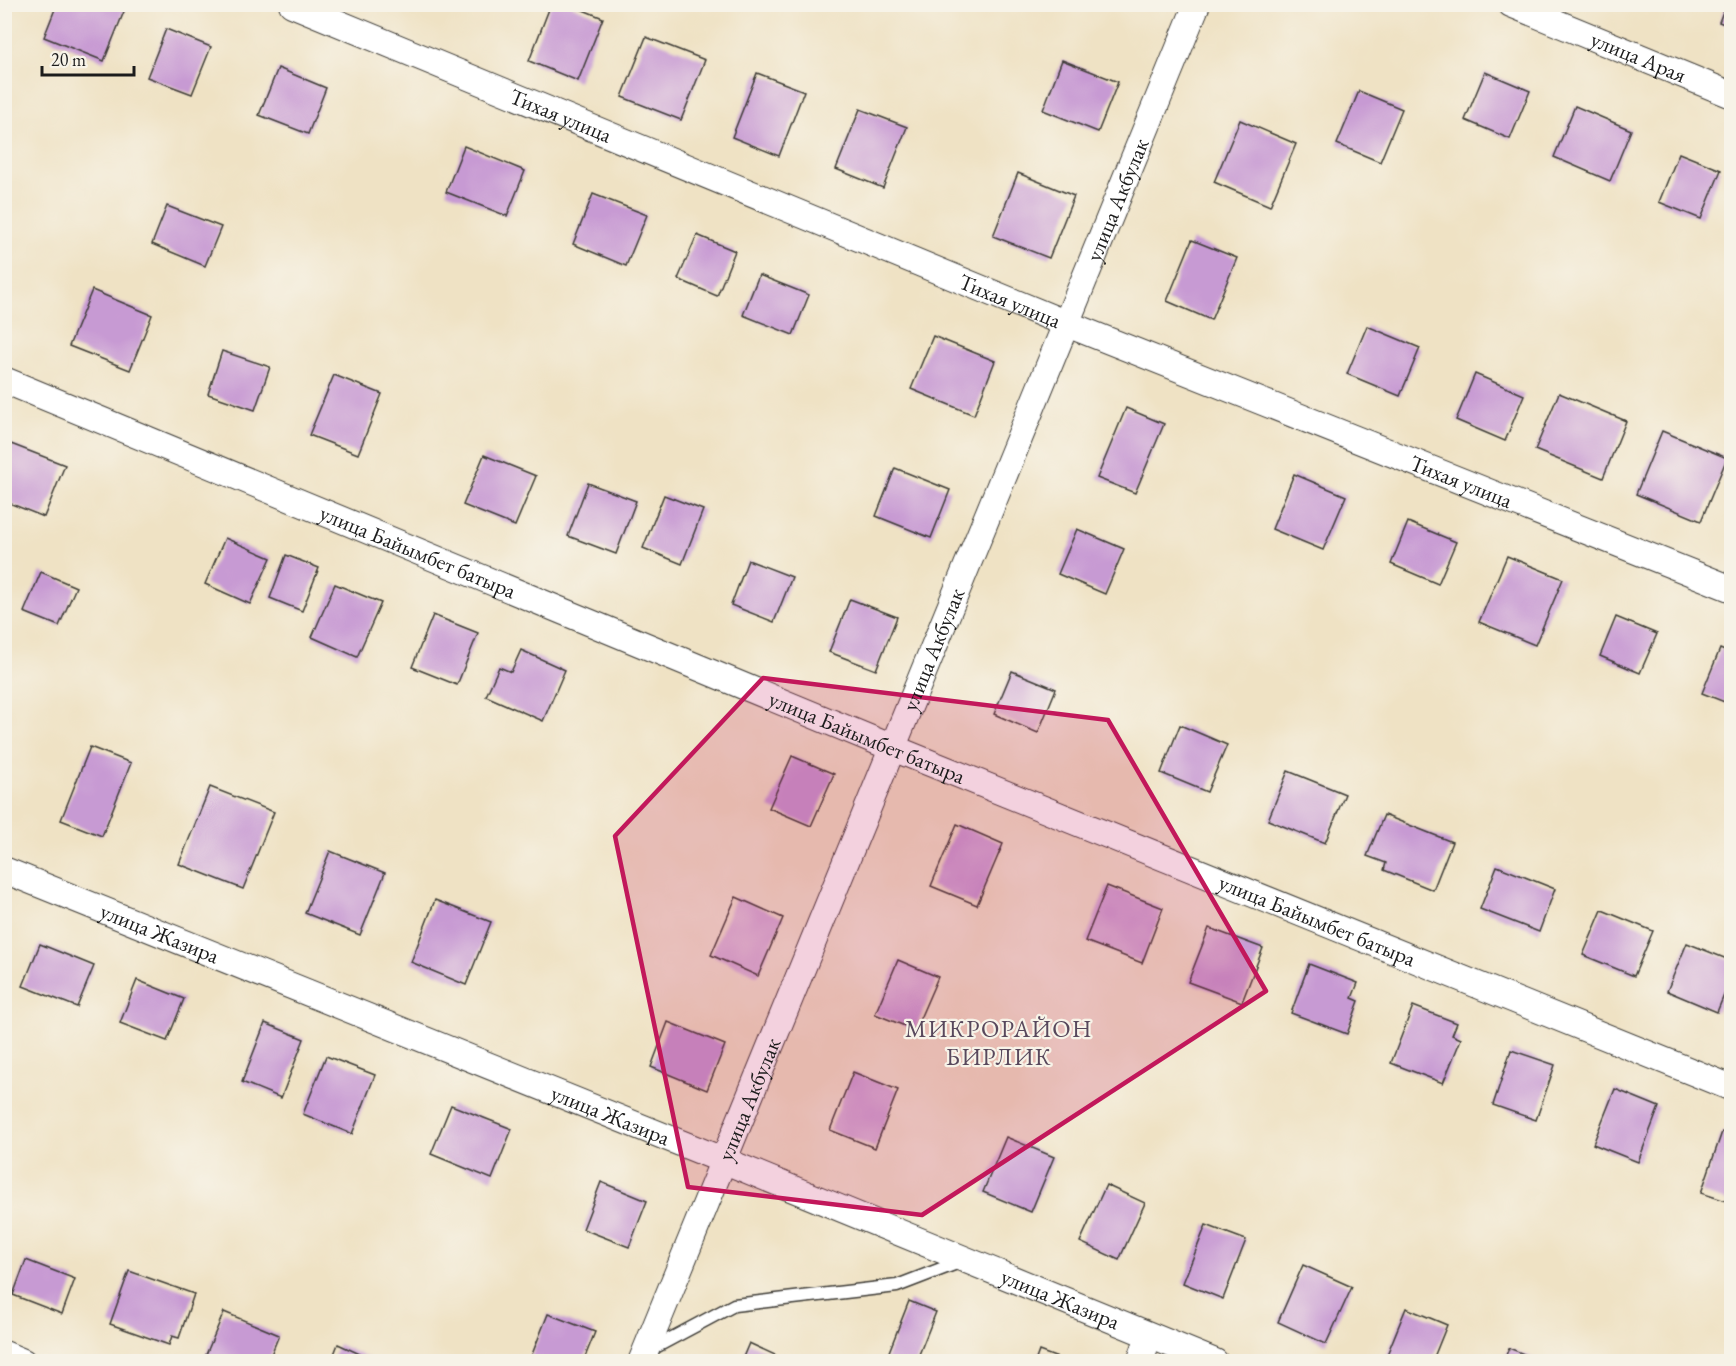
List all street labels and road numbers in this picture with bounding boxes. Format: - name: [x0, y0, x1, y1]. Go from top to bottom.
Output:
- street label: улица Арая: [1586, 24, 1691, 90]
- street label: Тихая улица: [505, 82, 616, 150]
- street label: улица Акбулак: [1079, 134, 1156, 266]
- street label: Тихая улица: [955, 267, 1066, 335]
- street label: Тихая улица: [1406, 448, 1517, 515]
- street label: улица Байымбет батыра: [315, 498, 520, 605]
- street label: улица Акбулак: [895, 583, 972, 715]
- street label: улица Байымбет батыра: [764, 684, 970, 791]
- street label: улица Байымбет батыра: [1214, 868, 1420, 973]
- street label: улица Жазира: [96, 896, 224, 970]
- street label: улица Акбулак: [711, 1033, 787, 1165]
- street label: улица Жазира: [547, 1078, 674, 1152]
- street label: улица Жазира: [996, 1262, 1124, 1336]

